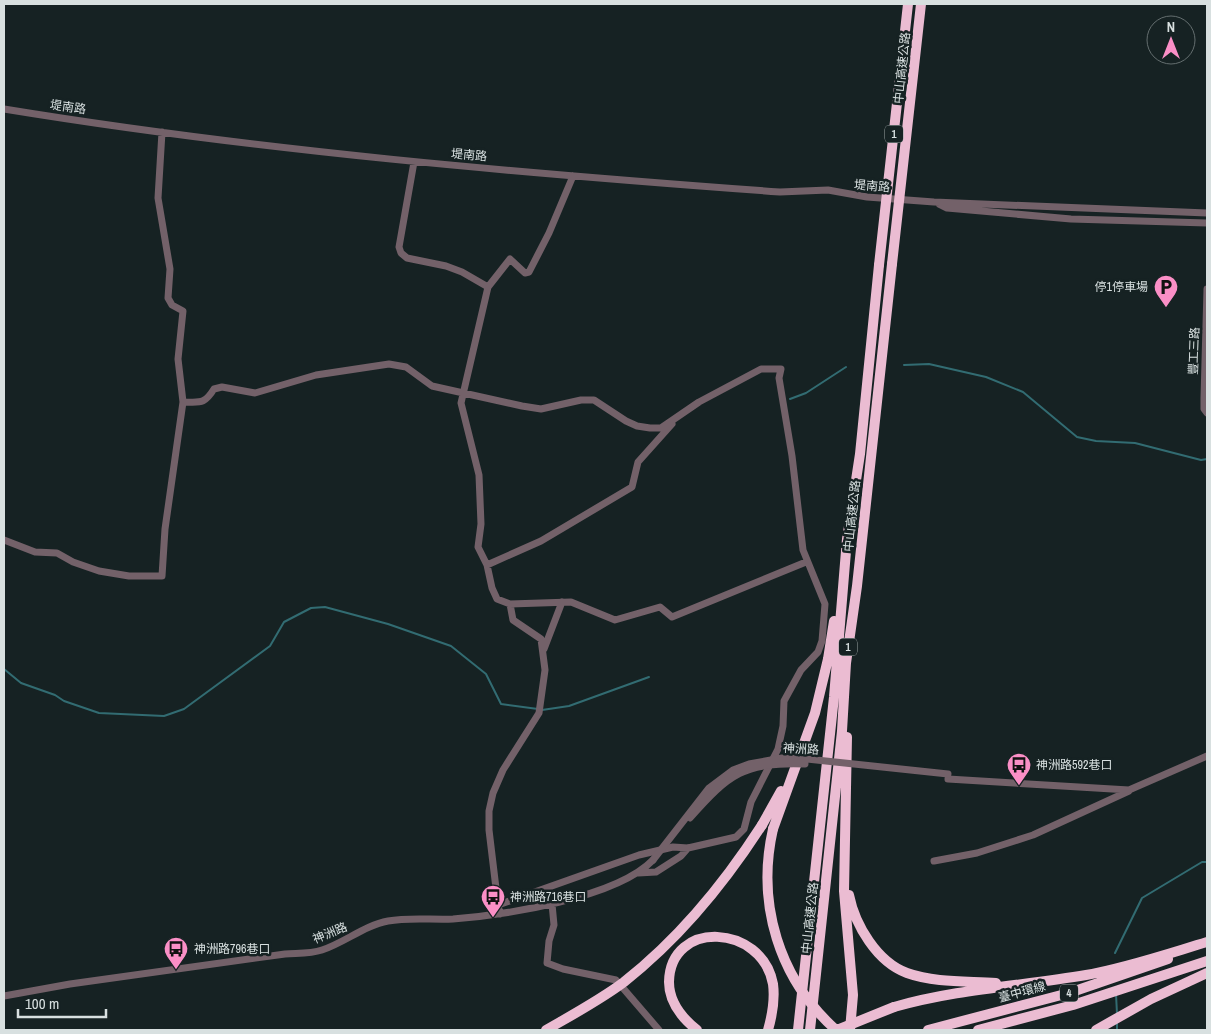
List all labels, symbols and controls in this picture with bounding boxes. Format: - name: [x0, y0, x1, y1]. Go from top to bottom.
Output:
- north arrow: [1146, 15, 1196, 65]
- text: N: [1167, 18, 1175, 36]
- street label: 中山高速公路: [890, 31, 914, 105]
- street label: 堤南路: [49, 97, 87, 117]
- road number: 1: [885, 126, 903, 142]
- street label: 堤南路: [450, 145, 488, 165]
- street label: 堤南路: [853, 176, 891, 196]
- parking icon: 停1停車場: [1153, 274, 1179, 308]
- place label: 停1停車場: [1095, 279, 1148, 295]
- street label: 豐工三路: [1185, 327, 1203, 375]
- street label: 中山高速公路: [840, 479, 864, 553]
- road number: 1: [839, 638, 857, 656]
- street label: 神洲路: [783, 740, 819, 758]
- bus stop icon: 神洲路592巷口: [1006, 752, 1032, 786]
- place label: 神洲路592巷口: [1036, 757, 1112, 773]
- street label: 中山高速公路: [798, 881, 822, 955]
- bus stop icon: 神洲路716巷口: [480, 884, 506, 918]
- place label: 神洲路716巷口: [510, 889, 586, 905]
- street label: 神洲路: [310, 919, 350, 947]
- bus stop icon: 神洲路796巷口: [163, 936, 189, 970]
- place label: 神洲路796巷口: [194, 941, 270, 957]
- street label: 臺中環線: [997, 978, 1047, 1006]
- road number: 4: [1060, 984, 1078, 1001]
- scale bar: [18, 986, 105, 1018]
- text: 100 m: [25, 993, 59, 1014]

